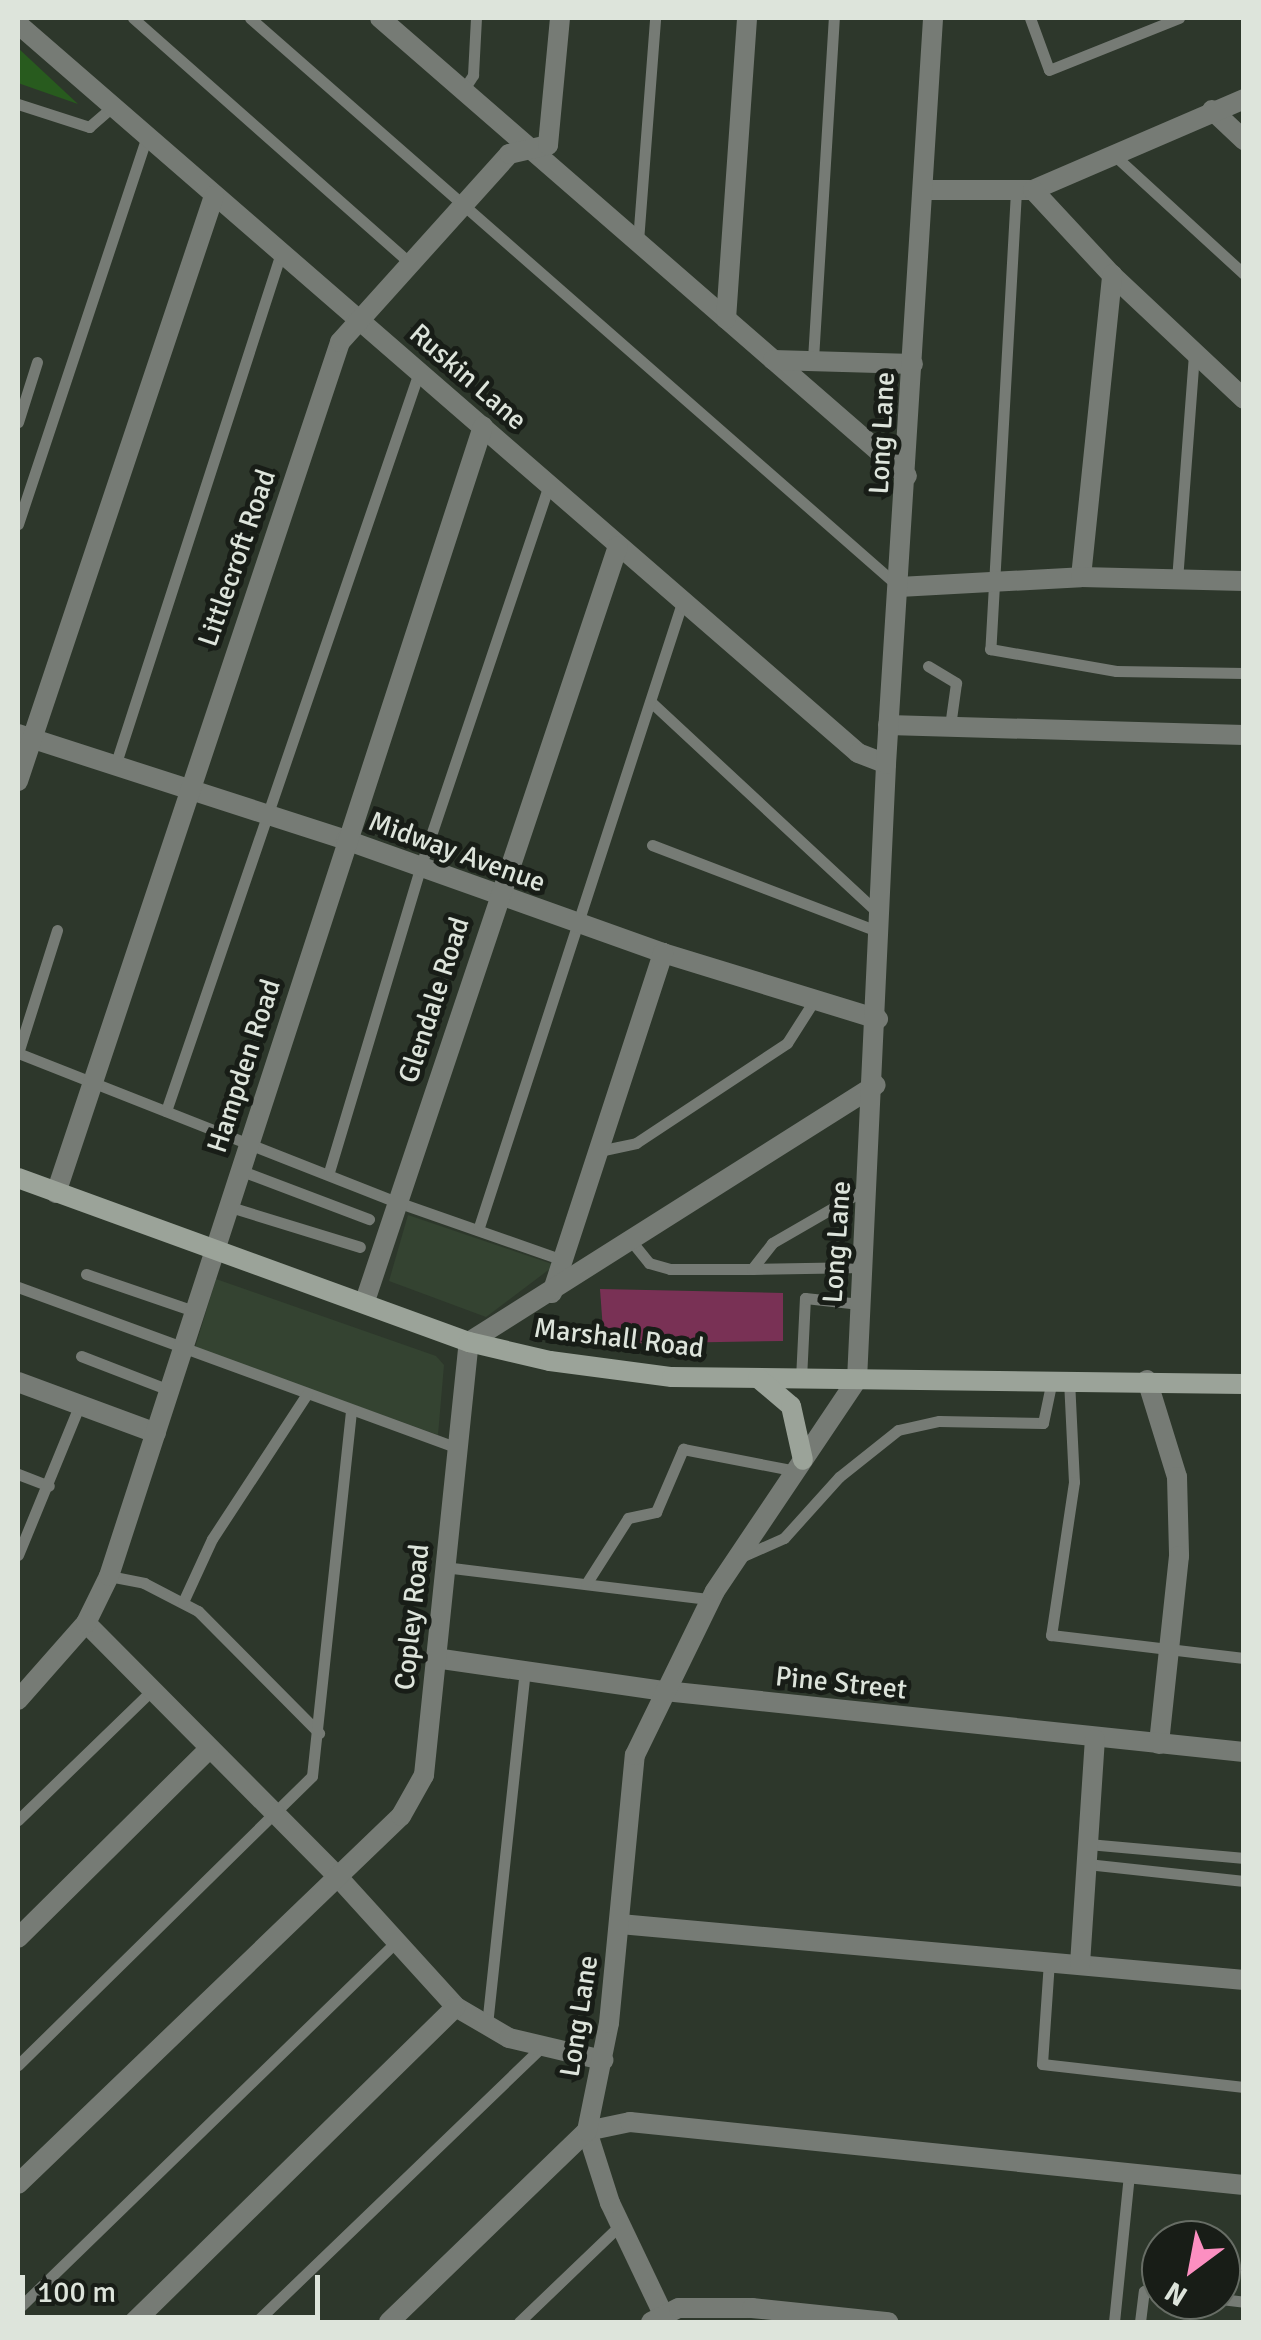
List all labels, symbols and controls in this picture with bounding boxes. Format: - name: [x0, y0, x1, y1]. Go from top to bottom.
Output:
- street label: Ruskin Lane: [402, 317, 534, 437]
- street label: Long Lane: [862, 371, 902, 495]
- street label: Littlecroft Road: [191, 465, 283, 651]
- street label: Midway Avenue: [364, 804, 550, 900]
- street label: Glendale Road: [391, 913, 477, 1087]
- street label: Hampden Road: [200, 975, 288, 1157]
- street label: Long Lane: [816, 1180, 858, 1304]
- street label: Marshall Road: [532, 1311, 706, 1365]
- street label: Copley Road: [388, 1542, 436, 1692]
- street label: Pine Street: [774, 1659, 908, 1707]
- street label: Long Lane: [553, 1953, 605, 2079]
- north arrow: [1141, 2220, 1241, 2320]
- scale bar: [25, 2255, 325, 2317]
- text: 100 m: [37, 2274, 116, 2311]
- text: N: [1159, 2274, 1193, 2313]

